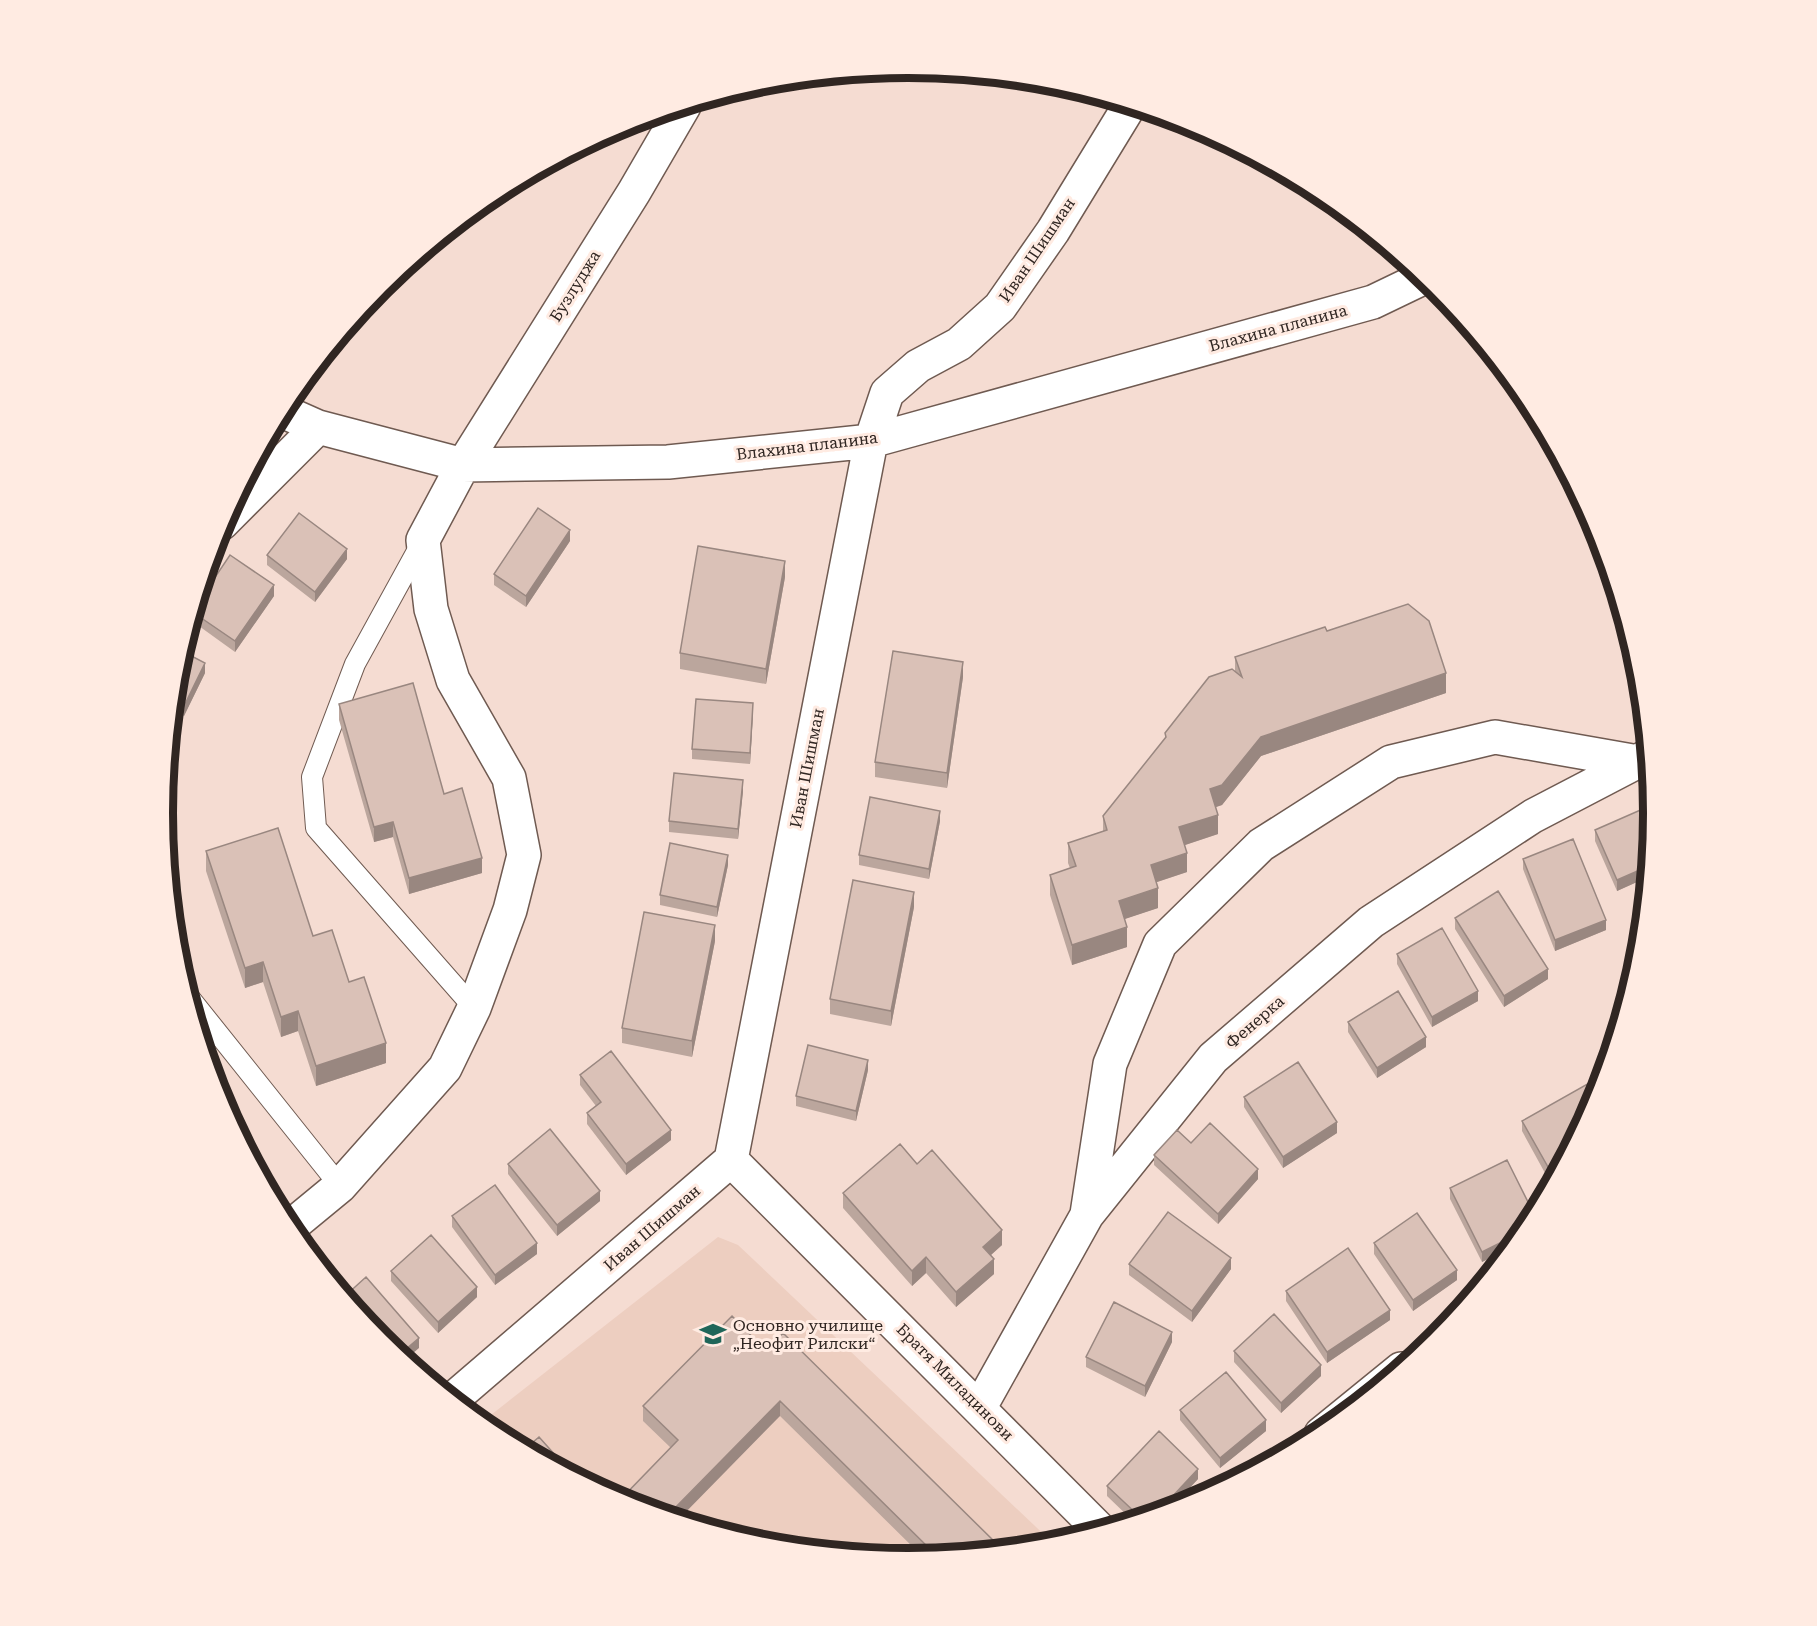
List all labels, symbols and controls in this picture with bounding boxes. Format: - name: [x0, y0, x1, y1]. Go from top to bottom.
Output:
- street label: Иван Шишман: [995, 194, 1079, 306]
- street label: Бузлуджа: [546, 247, 604, 325]
- street label: Влахина планина: [1207, 300, 1349, 356]
- street label: Влахина планина: [735, 428, 879, 464]
- street label: Иван Шишман: [786, 707, 828, 829]
- street label: Фенерка: [1222, 991, 1288, 1052]
- street label: Иван Шишман: [600, 1181, 704, 1275]
- place label: Основно училище „Неофит Рилски“: [733, 1316, 883, 1353]
- school or university icon: Основно училище „Неофит Рилски“: [698, 1319, 728, 1349]
- street label: Братя Миладинови: [893, 1320, 1018, 1445]

